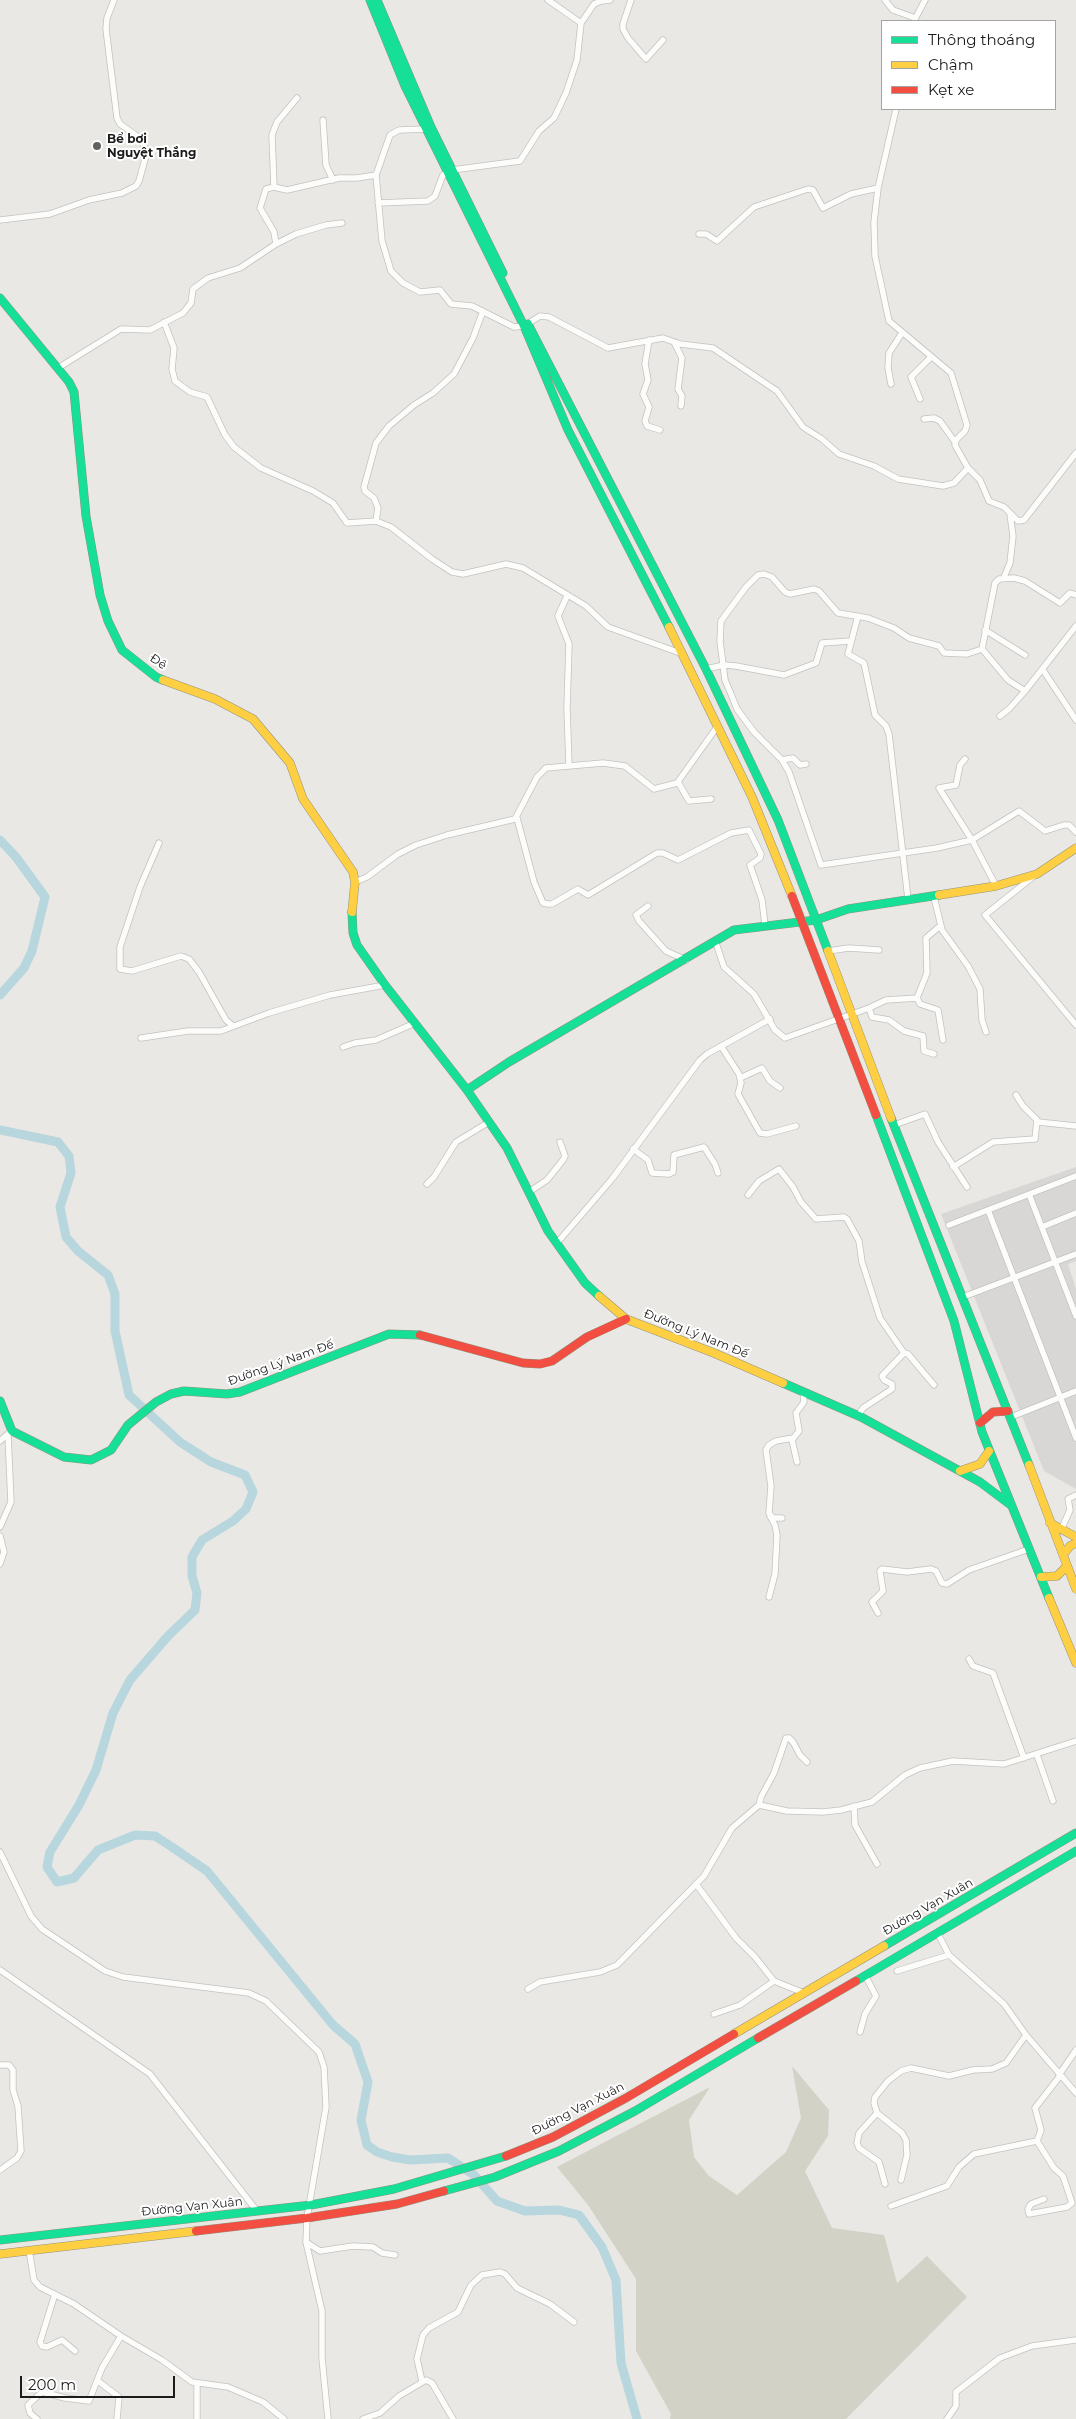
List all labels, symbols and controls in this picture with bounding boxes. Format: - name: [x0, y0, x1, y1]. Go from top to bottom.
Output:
- legend: [881, 20, 1056, 110]
- text: Thông thoáng: [928, 30, 1035, 49]
- text: Chậm: [928, 55, 974, 74]
- text: Kẹt xe: [928, 80, 974, 99]
- place label: Bể bơi Nguyệt Thắng: [107, 132, 196, 160]
- marker: Bể bơi Nguyệt Thắng: [91, 140, 103, 152]
- street label: Đê: [147, 651, 169, 673]
- street label: Đường Lý Nam Đế: [642, 1306, 750, 1362]
- street label: Đường Lý Nam Đế: [226, 1337, 336, 1389]
- street label: Đường Vạn Xuân: [880, 1875, 976, 1939]
- street label: Đường Vạn Xuân: [529, 2079, 627, 2139]
- street label: Đường Vạn Xuân: [141, 2195, 243, 2219]
- scale bar: [22, 2366, 178, 2398]
- text: 200 m: [28, 2375, 76, 2394]

